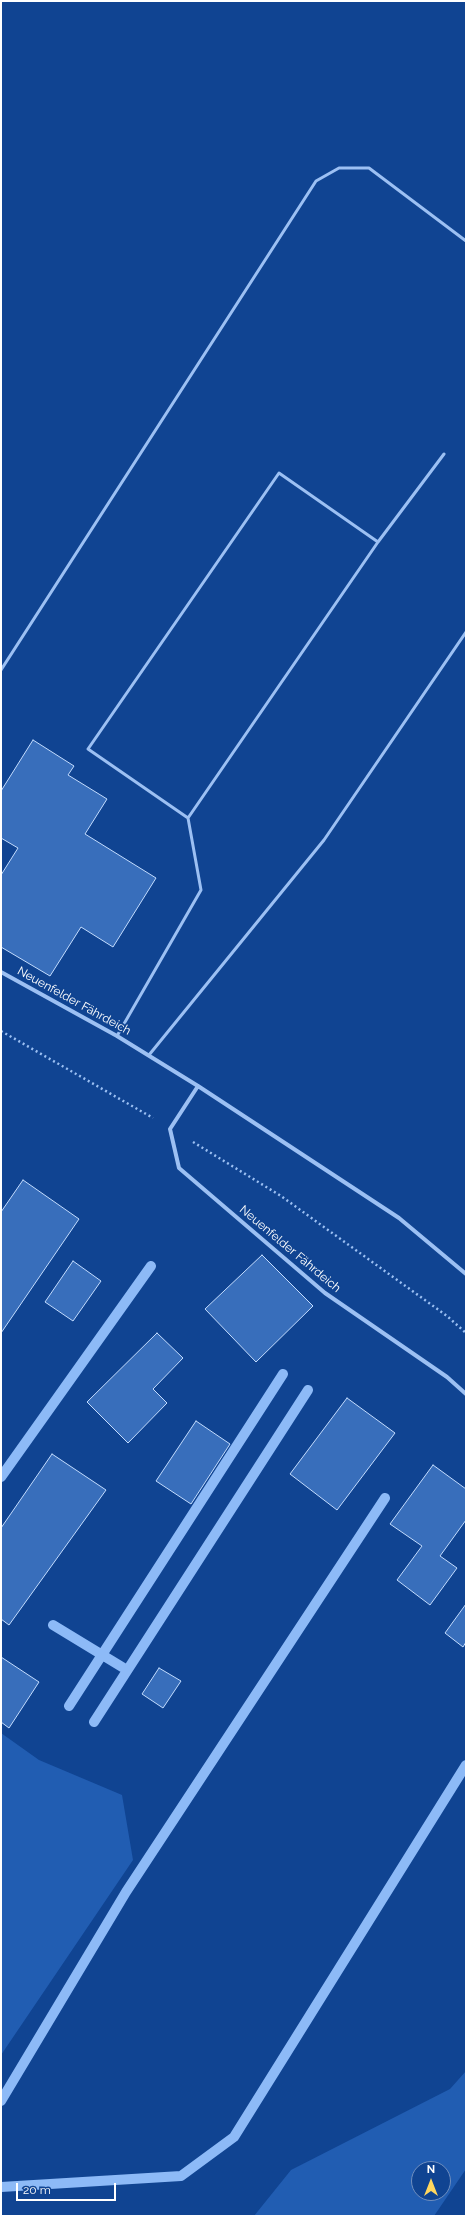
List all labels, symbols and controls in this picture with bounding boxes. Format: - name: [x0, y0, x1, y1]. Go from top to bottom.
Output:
- street label: Neuenfelder Fährdeich: [15, 964, 133, 1038]
- street label: Neuenfelder Fährdeich: [236, 1202, 344, 1296]
- north arrow: [411, 2161, 451, 2201]
- text: N: [427, 2163, 435, 2176]
- scale bar: [18, 2175, 118, 2201]
- text: 20 m: [23, 2183, 51, 2197]

